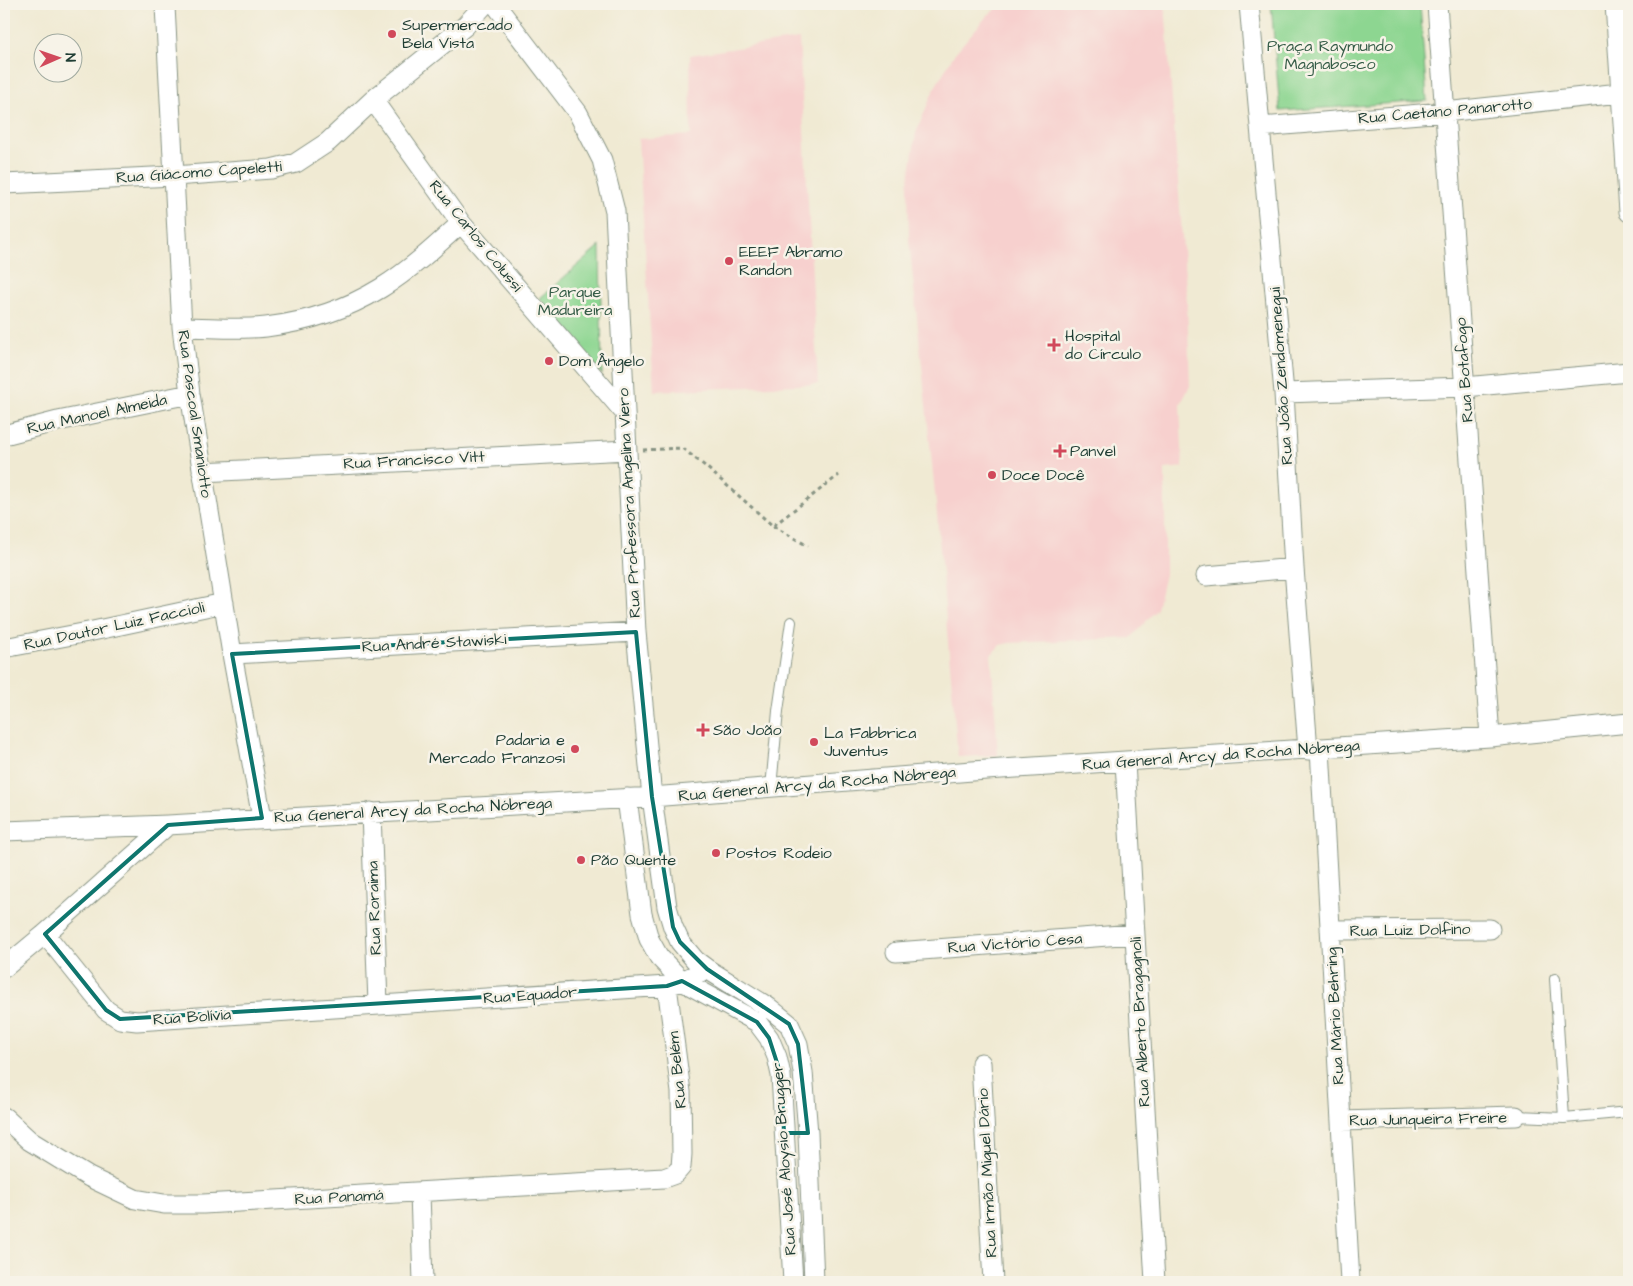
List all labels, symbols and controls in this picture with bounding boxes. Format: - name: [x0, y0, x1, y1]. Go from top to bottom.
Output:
- place label: Supermercado Bela Vista: [402, 14, 512, 54]
- marker: Supermercado Bela Vista: [386, 28, 398, 40]
- north arrow: [32, 32, 82, 82]
- park label: Praça Raymundo Magnabosco: [1267, 35, 1393, 76]
- text: N: [60, 53, 80, 63]
- street label: Rua Caetano Panarotto: [1357, 92, 1533, 130]
- street label: Rua Giácomo Capeletti: [115, 155, 283, 189]
- street label: Rua Carlos Colussi: [424, 176, 528, 297]
- place label: EEEF Abramo Randon: [739, 241, 843, 281]
- marker: EEEF Abramo Randon: [723, 255, 735, 267]
- park label: Parque Madureira: [538, 281, 612, 321]
- street label: Rua João Zendomenegui: [1264, 286, 1299, 466]
- street label: Rua Botafogo: [1449, 317, 1480, 423]
- place label: Hospital do Círculo: [1065, 325, 1141, 365]
- street label: Rua Pascoal Smaniotto: [172, 329, 218, 499]
- marker: Hospital do Círculo: [1047, 338, 1061, 352]
- place label: Dom Ângelo: [559, 350, 644, 373]
- marker: Dom Ângelo: [543, 355, 555, 367]
- street label: Rua Professora Angelina Viero: [612, 387, 647, 619]
- street label: Rua Manoel Almeida: [25, 388, 169, 440]
- place label: Panvel: [1070, 440, 1116, 462]
- street label: Rua Francisco Vitt: [343, 445, 486, 475]
- marker: Panvel: [1054, 445, 1066, 457]
- place label: Doce Docê: [1002, 464, 1085, 486]
- marker: Doce Docê: [986, 469, 998, 481]
- street label: Rua Doutor Luiz Faccioli: [22, 596, 207, 656]
- street label: Rua André Stawiski: [361, 628, 508, 658]
- place label: São João: [713, 719, 781, 741]
- place label: La Fabbrica Juventus: [824, 722, 916, 762]
- marker: São João: [697, 724, 709, 736]
- place label: Padaria e Mercado Franzosi: [429, 729, 566, 769]
- street label: Rua General Arcy da Rocha Nóbrega: [1081, 734, 1361, 777]
- marker: La Fabbrica Juventus: [808, 736, 820, 748]
- marker: Padaria e Mercado Franzosi: [569, 743, 581, 755]
- street label: Rua General Arcy da Rocha Nóbrega: [677, 761, 957, 808]
- street label: Rua General Arcy da Rocha Nóbrega: [273, 792, 553, 829]
- place label: Postos Rodeio: [726, 842, 832, 864]
- marker: Postos Rodeio: [710, 847, 722, 859]
- place label: Pão Quente: [591, 849, 676, 871]
- marker: Pão Quente: [575, 854, 587, 866]
- street label: Rua Roraima: [361, 860, 387, 956]
- street label: Rua Luiz Dolfino: [1349, 918, 1471, 942]
- street label: Rua Victório Cesa: [947, 927, 1083, 959]
- street label: Rua Alberto Bragagnoli: [1125, 936, 1156, 1108]
- street label: Rua Mário Behring: [1320, 947, 1351, 1085]
- street label: Rua Equador: [482, 981, 578, 1009]
- street label: Rua Bolívia: [152, 1003, 232, 1031]
- street label: Rua Belém: [662, 1030, 692, 1110]
- street label: Rua José Aloysio Brugger: [766, 1062, 803, 1256]
- street label: Rua Irmão Miguel Dário: [972, 1088, 1003, 1258]
- street label: Rua Junqueira Freire: [1349, 1107, 1507, 1131]
- street label: Rua Panamá: [294, 1184, 384, 1210]

